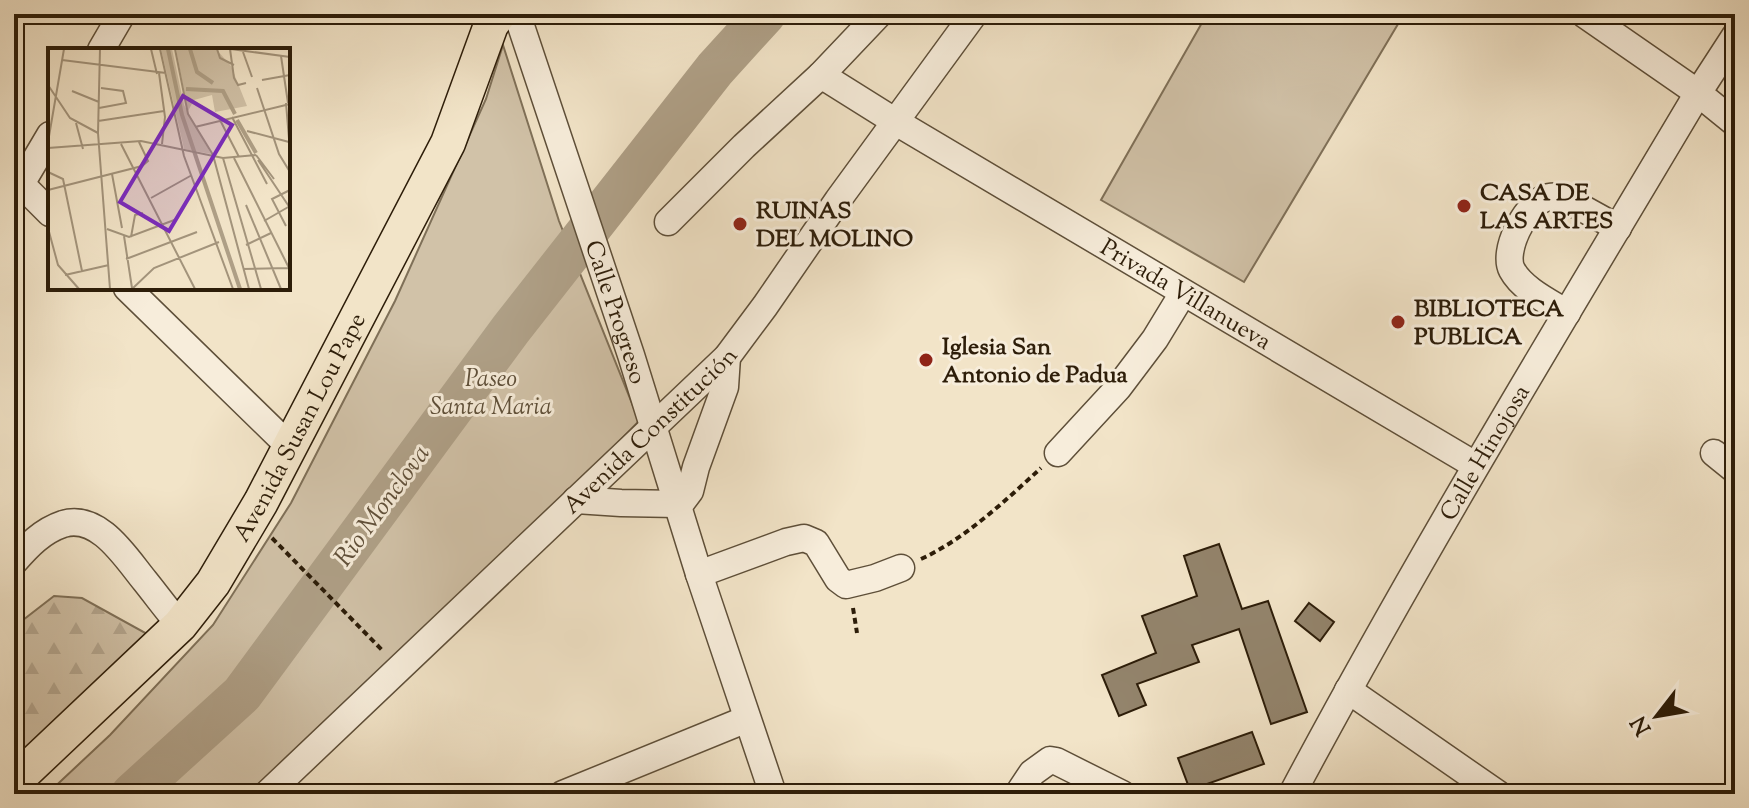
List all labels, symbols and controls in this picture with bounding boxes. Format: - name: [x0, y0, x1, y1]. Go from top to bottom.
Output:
- inset map: [48, 48, 290, 290]
- place label: CASA DE LAS ARTES: [1480, 177, 1613, 239]
- place label: RUINAS DEL MOLINO: [756, 195, 913, 257]
- marker: CASA DE LAS ARTES: [1455, 197, 1473, 215]
- marker: RUINAS DEL MOLINO: [731, 215, 749, 233]
- street label: Privada Villanueva: [1093, 232, 1277, 360]
- street label: Calle Progreso: [575, 236, 654, 388]
- place label: BIBLIOTECA PUBLICA: [1414, 293, 1565, 355]
- street label: Avenida Susan Lou Pape: [226, 308, 376, 549]
- marker: BIBLIOTECA PUBLICA: [1389, 313, 1407, 331]
- place label: Iglesia San Antonio de Padua: [942, 331, 1129, 393]
- street label: Avenida Constitución: [556, 342, 747, 523]
- marker: Iglesia San Antonio de Padua: [917, 351, 935, 369]
- park label: Paseo Santa Maria: [430, 363, 552, 425]
- street label: Calle Hinojosa: [1433, 379, 1539, 528]
- water label: Rio Monclova: [326, 438, 440, 575]
- north arrow: [1617, 676, 1697, 756]
- text: N: [1624, 709, 1661, 741]

